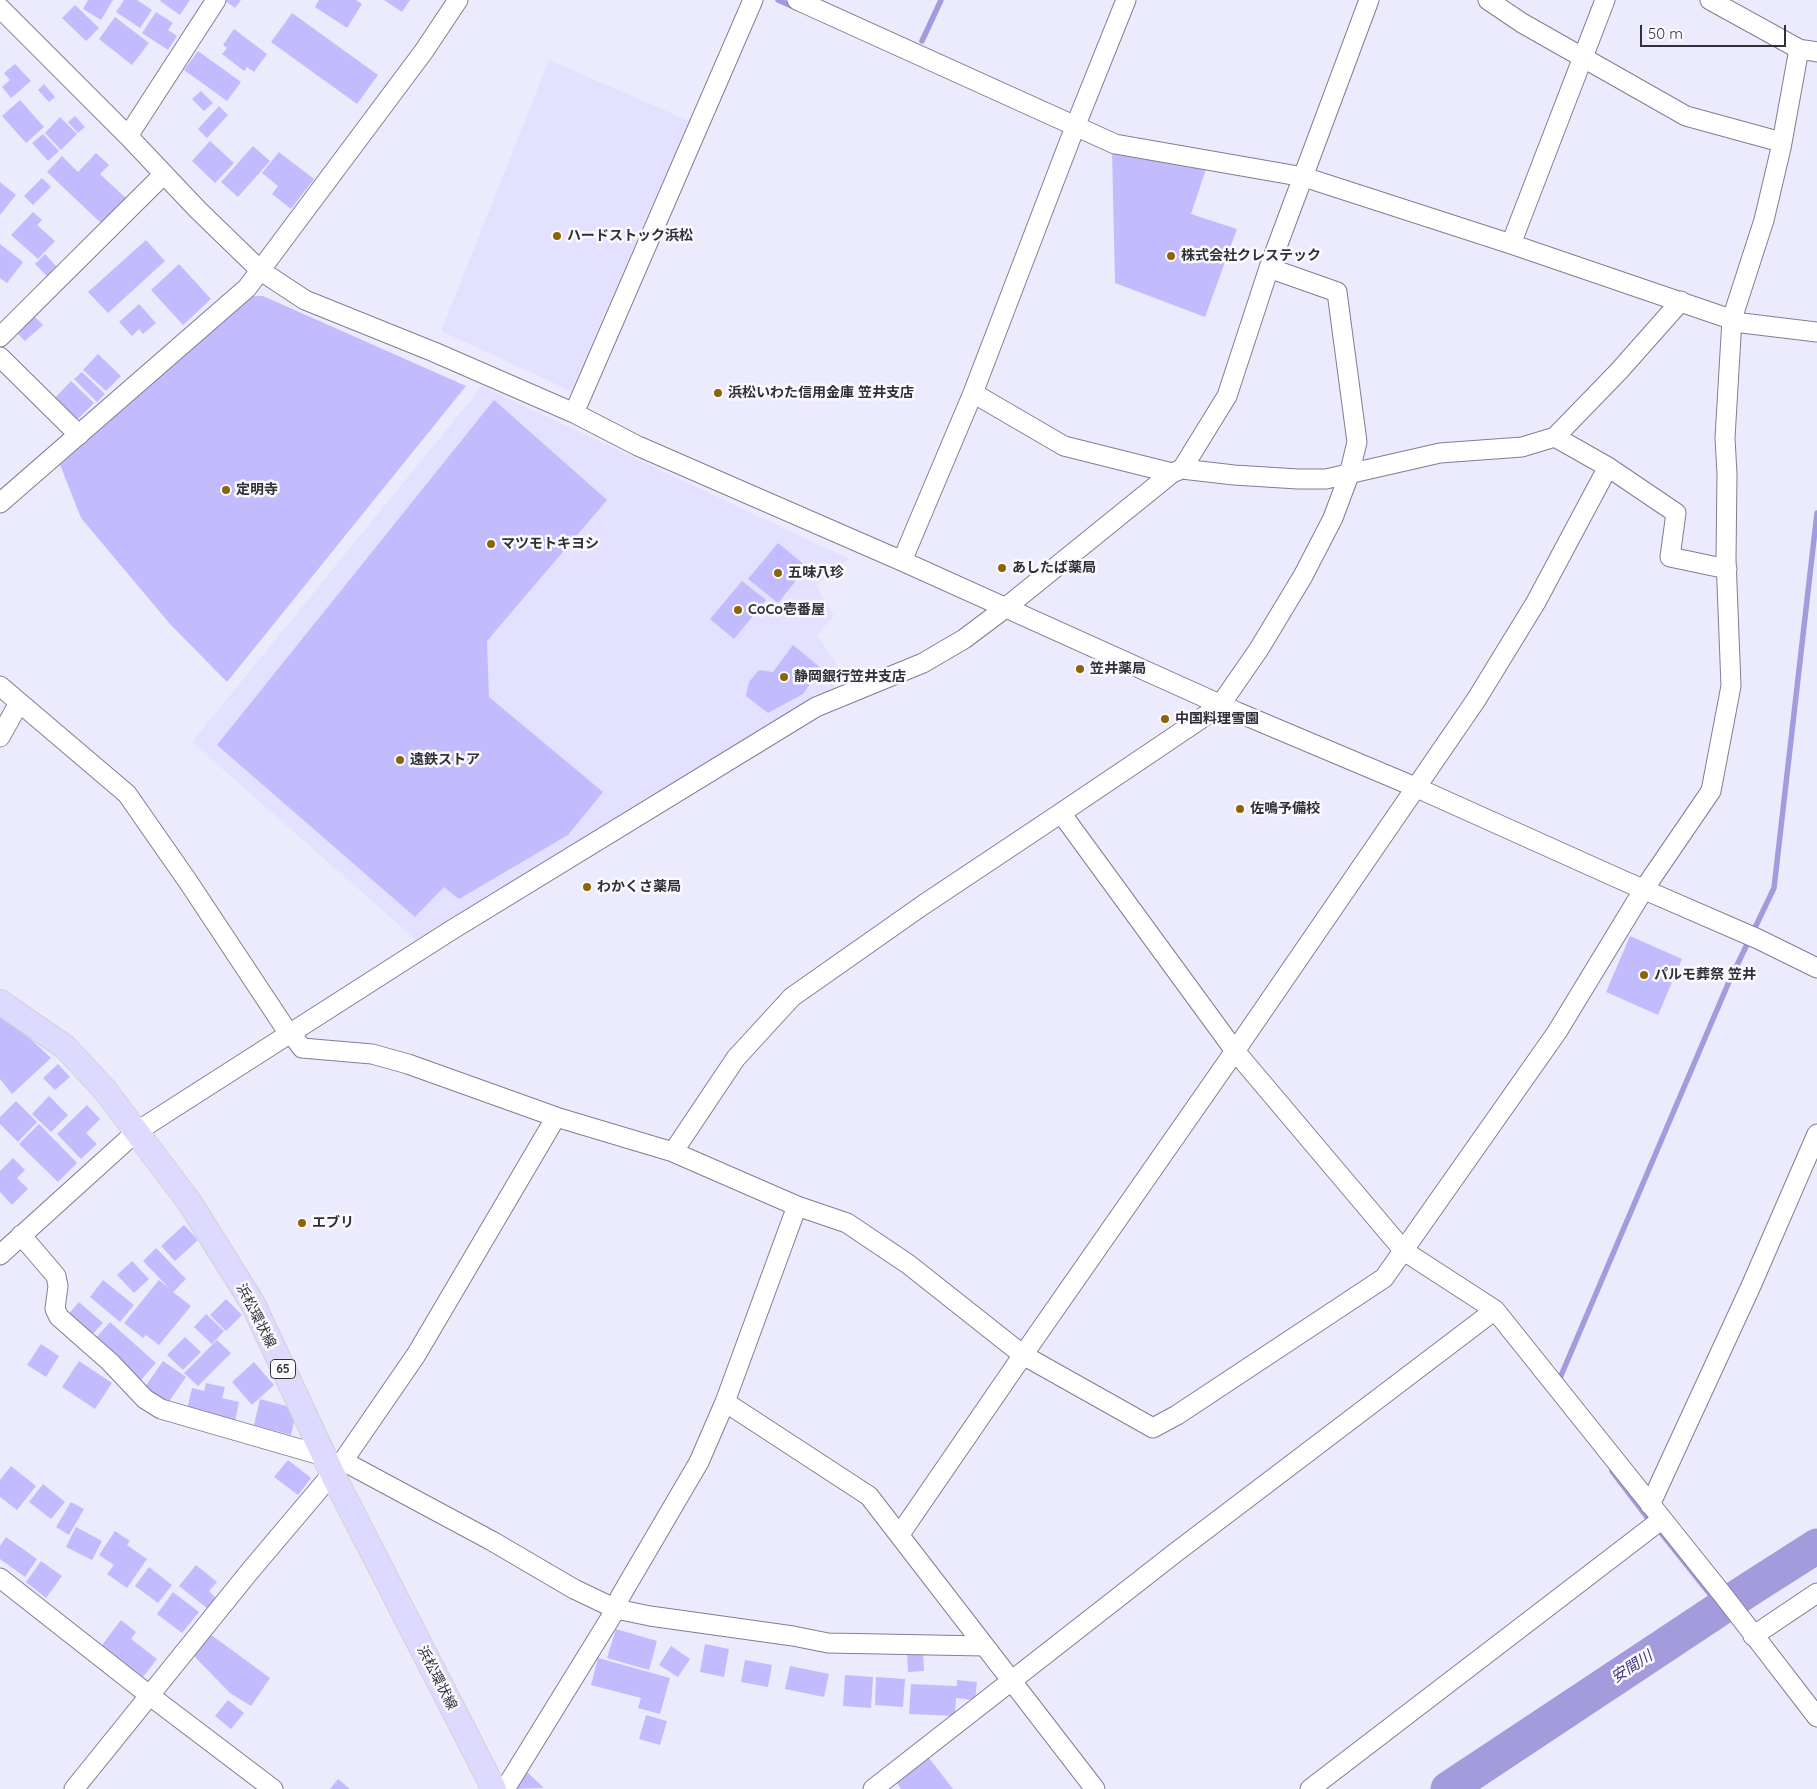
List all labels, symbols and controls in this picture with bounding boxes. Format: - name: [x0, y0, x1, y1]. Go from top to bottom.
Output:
- scale bar: [1642, 15, 1788, 47]
- text: 50 m: [1648, 24, 1683, 43]
- place label: ハードストック浜松: [567, 228, 693, 244]
- marker: ハードストック浜松: [551, 230, 563, 242]
- place label: 株式会社クレステック: [1181, 248, 1321, 264]
- marker: 株式会社クレステック: [1165, 250, 1177, 262]
- place label: 浜松いわた信用金庫 笠井支店: [728, 385, 914, 401]
- marker: 浜松いわた信用金庫 笠井支店: [712, 387, 724, 399]
- place label: 定明寺: [236, 482, 278, 498]
- marker: 定明寺: [220, 484, 232, 496]
- place label: マツモトキヨシ: [501, 536, 599, 552]
- marker: マツモトキヨシ: [485, 538, 497, 550]
- place label: あしたば薬局: [1012, 560, 1096, 576]
- marker: あしたば薬局: [996, 562, 1008, 574]
- place label: 五味八珍: [788, 565, 844, 581]
- marker: 五味八珍: [772, 567, 784, 579]
- place label: CoCo壱番屋: [748, 602, 825, 618]
- marker: CoCo壱番屋: [732, 604, 744, 616]
- place label: 笠井薬局: [1090, 661, 1146, 677]
- marker: 笠井薬局: [1074, 663, 1086, 675]
- place label: 静岡銀行笠井支店: [794, 669, 906, 685]
- marker: 静岡銀行笠井支店: [778, 671, 790, 683]
- place label: 中国料理雪園: [1175, 711, 1259, 727]
- marker: 中国料理雪園: [1159, 713, 1171, 725]
- place label: 遠鉄ストア: [410, 752, 480, 768]
- marker: 遠鉄ストア: [394, 754, 406, 766]
- place label: 佐鳴予備校: [1250, 801, 1320, 817]
- marker: 佐鳴予備校: [1234, 803, 1246, 815]
- place label: わかくさ薬局: [597, 879, 681, 895]
- marker: わかくさ薬局: [581, 881, 593, 893]
- place label: パルモ葬祭 笠井: [1654, 967, 1756, 983]
- marker: パルモ葬祭 笠井: [1638, 969, 1650, 981]
- place label: エブリ: [312, 1215, 354, 1231]
- marker: エブリ: [296, 1217, 308, 1229]
- street label: 浜松環状線: [233, 1281, 279, 1351]
- road number: 65: [270, 1360, 296, 1378]
- street label: 浜松環状線: [414, 1643, 460, 1713]
- water label: 安間川: [1608, 1647, 1656, 1687]

